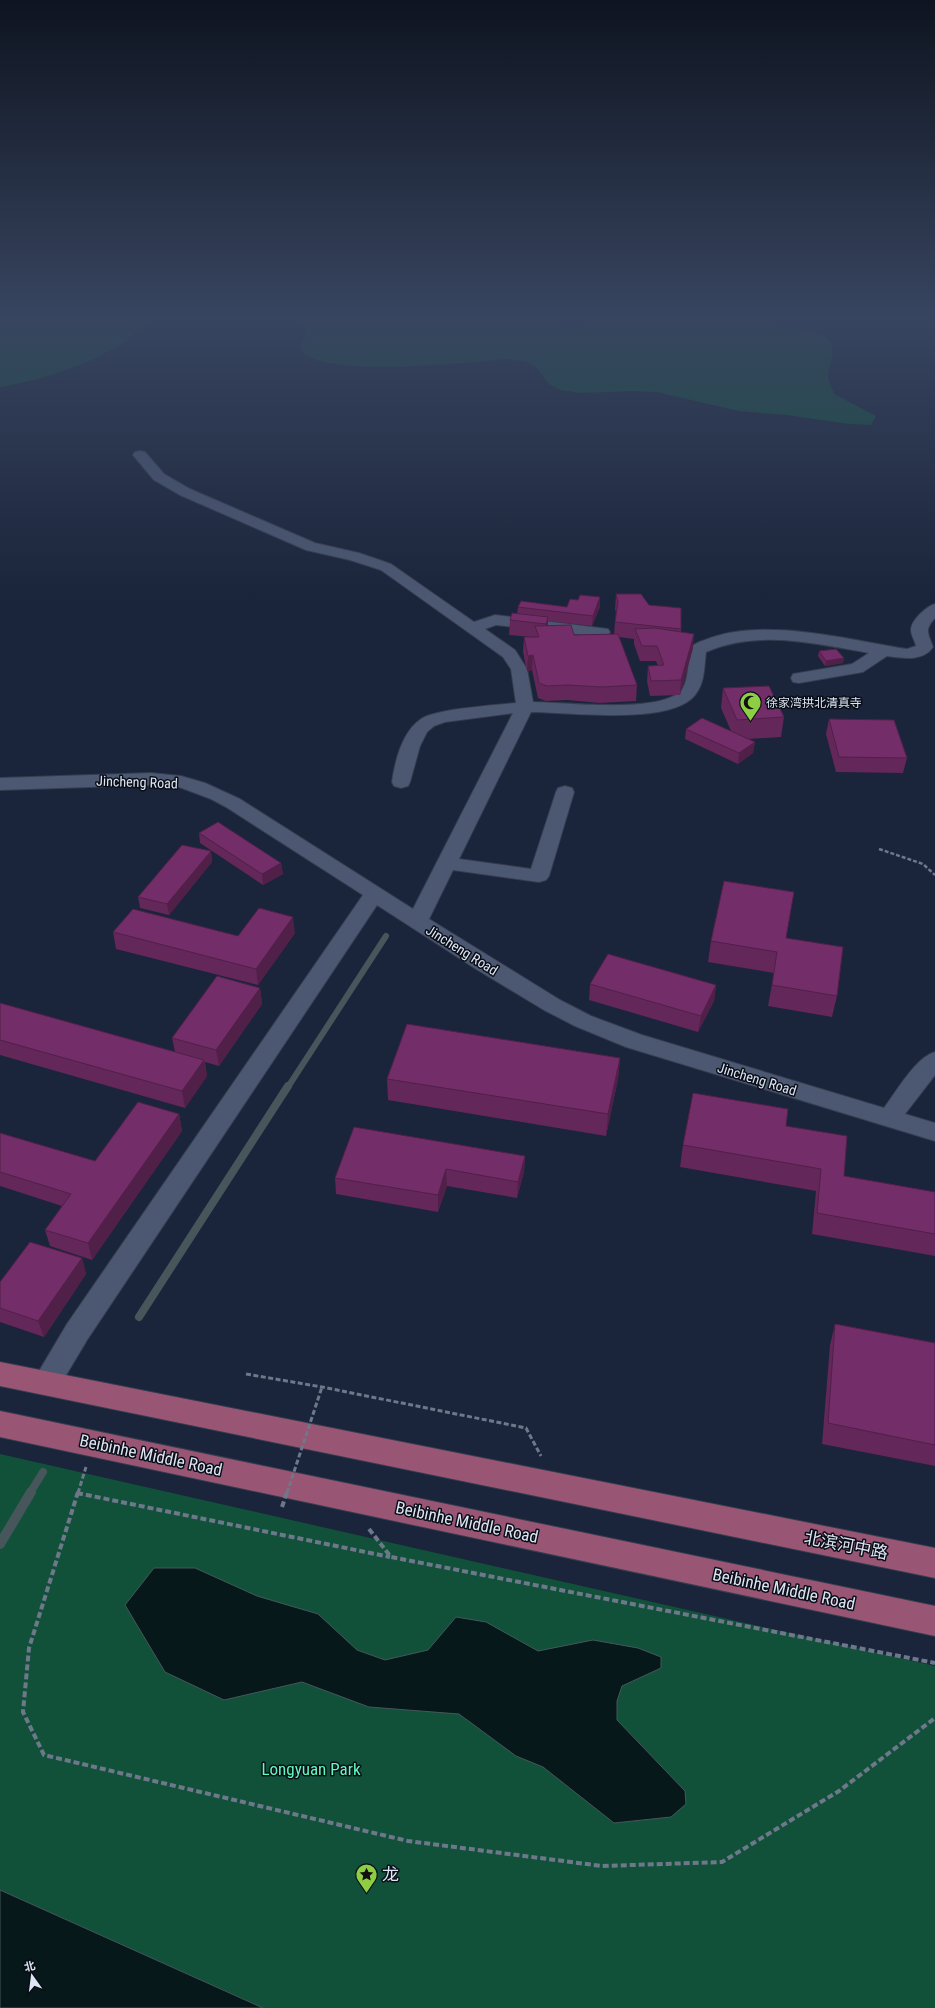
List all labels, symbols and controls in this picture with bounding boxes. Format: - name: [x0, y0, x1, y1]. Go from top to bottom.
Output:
- mosque icon: 徐家湾拱北清真寺: [738, 690, 764, 723]
- place label: 徐家湾拱北清真寺: [766, 696, 862, 710]
- street label: Jincheng Road: [96, 773, 178, 791]
- street label: Jincheng Road: [423, 922, 501, 978]
- street label: Jincheng Road: [716, 1059, 798, 1099]
- street label: Beibinhe Middle Road: [78, 1430, 224, 1480]
- street label: Beibinhe Middle Road: [394, 1497, 540, 1547]
- street label: 北滨河中路: [802, 1527, 890, 1563]
- street label: Beibinhe Middle Road: [711, 1564, 857, 1614]
- park label: Longyuan Park: [261, 1759, 361, 1779]
- place icon: 龙: [353, 1861, 379, 1894]
- place label: 龙: [382, 1864, 399, 1884]
- north arrow: [12, 1956, 52, 1996]
- text: 北: [23, 1959, 37, 1974]

